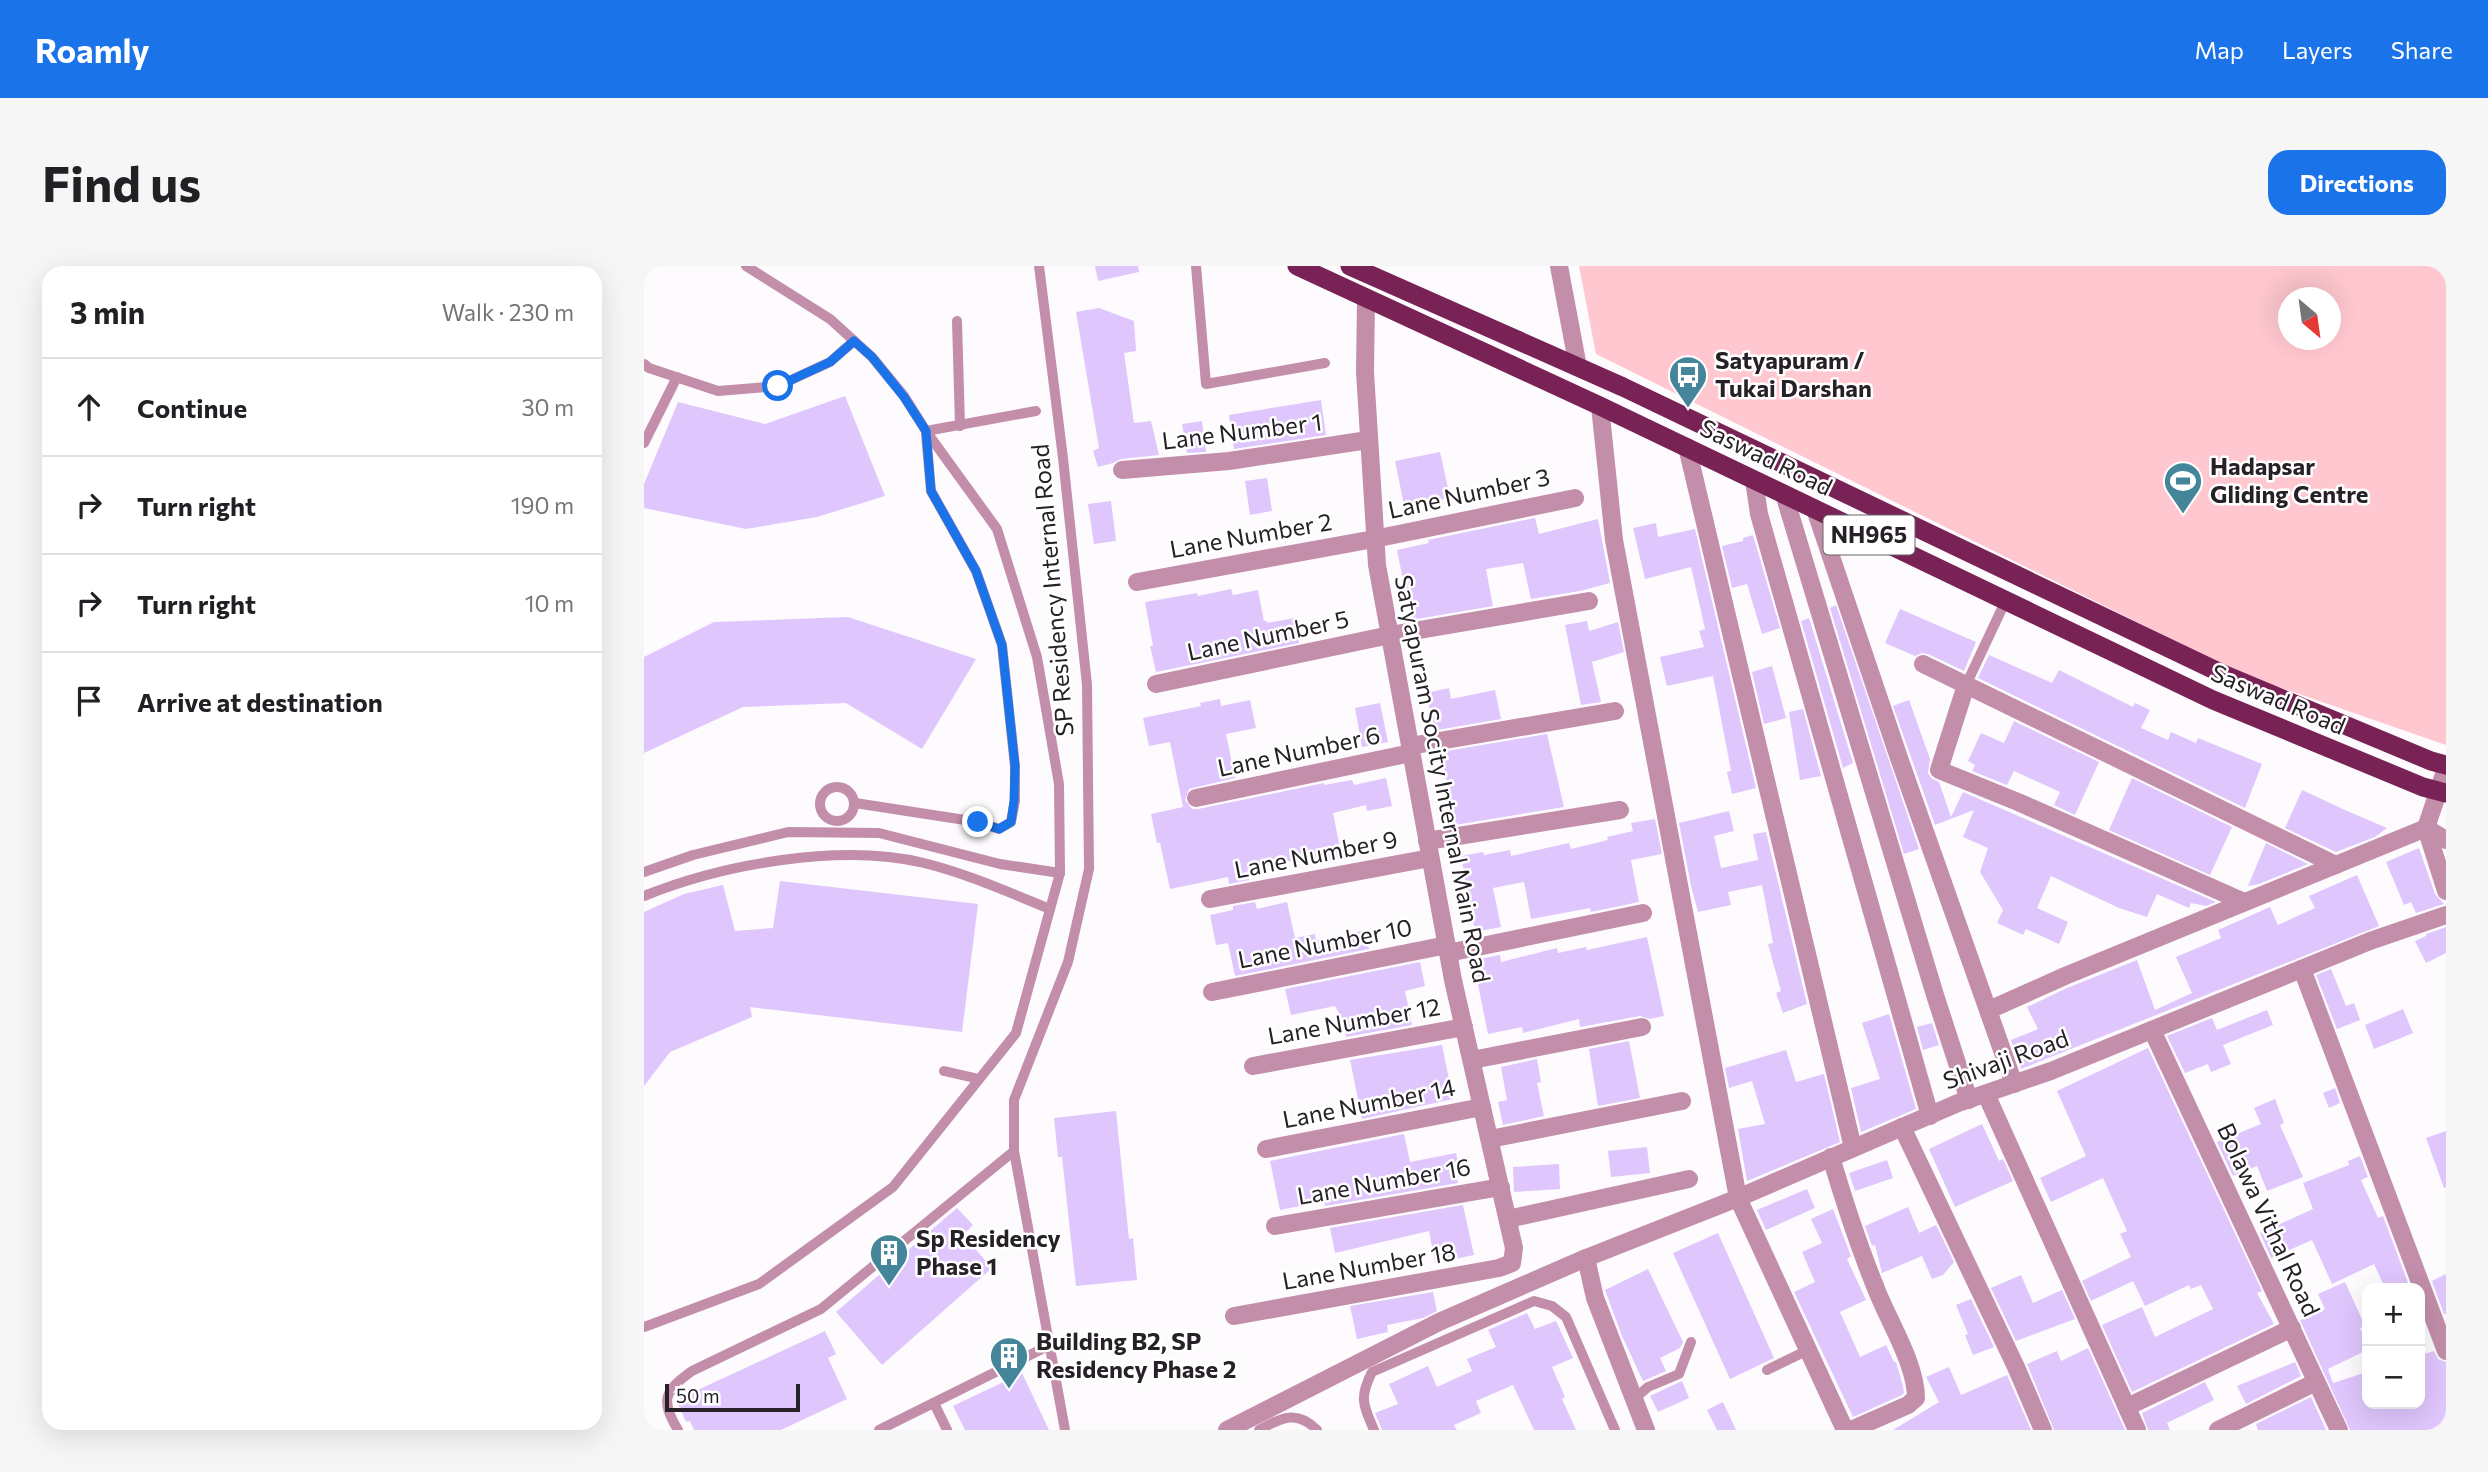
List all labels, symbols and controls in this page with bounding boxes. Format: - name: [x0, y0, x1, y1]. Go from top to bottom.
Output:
- text: Roamly: [35, 29, 150, 70]
- text: Map: [2195, 35, 2244, 64]
- text: Layers: [2282, 35, 2353, 64]
- text: Share: [2391, 35, 2453, 64]
- button: Directions: [2268, 150, 2446, 215]
- text: Find us: [42, 152, 201, 212]
- north arrow: [2278, 287, 2341, 350]
- text: 3 min: [70, 293, 145, 330]
- text: Walk · 230 m: [442, 298, 574, 326]
- place label: Satyapuram / Tukai Darshan: [1715, 345, 1872, 402]
- bus stop icon: Satyapuram / Tukai Darshan: [1667, 354, 1709, 409]
- route start: [762, 370, 793, 401]
- icon: ahead: [70, 388, 108, 426]
- text: Continue: [137, 392, 247, 423]
- text: 30 m: [521, 393, 574, 421]
- street label: Lane Number 1: [1160, 406, 1324, 455]
- street label: Saswad Road: [1696, 412, 1837, 501]
- street label: SP Residency Internal Road: [1024, 443, 1079, 738]
- place label: Hadapsar Gliding Centre: [2210, 451, 2368, 508]
- sports icon: Hadapsar Gliding Centre: [2162, 460, 2204, 515]
- street label: Lane Number 3: [1385, 461, 1552, 524]
- icon: right: [70, 486, 108, 524]
- text: Turn right: [137, 490, 256, 521]
- text: 190 m: [511, 491, 574, 519]
- street label: Lane Number 2: [1167, 506, 1334, 563]
- road number: NH965: [1824, 516, 1914, 554]
- street label: Satyapuram Socity Internal Main Road: [1390, 572, 1497, 985]
- icon: right: [70, 584, 108, 622]
- text: Turn right: [137, 588, 256, 619]
- text: 10 m: [525, 589, 574, 617]
- street label: Lane Number 5: [1184, 603, 1351, 666]
- street label: Saswad Road: [2207, 657, 2350, 740]
- icon: arrive: [70, 682, 108, 720]
- text: Arrive at destination: [137, 686, 383, 717]
- street label: Lane Number 6: [1215, 719, 1383, 782]
- route end: [962, 806, 993, 837]
- street label: Lane Number 9: [1232, 824, 1400, 884]
- street label: Lane Number 10: [1235, 911, 1414, 974]
- street label: Lane Number 12: [1265, 991, 1442, 1050]
- street label: Shivaji Road: [1939, 1022, 2072, 1095]
- street label: Lane Number 14: [1280, 1072, 1458, 1134]
- street label: Bolawa Vithal Road: [2212, 1118, 2327, 1321]
- street label: Lane Number 16: [1295, 1151, 1473, 1210]
- place label: Sp Residency Phase 1: [916, 1223, 1061, 1280]
- building icon: Sp Residency Phase 1: [868, 1232, 910, 1287]
- street label: Lane Number 18: [1280, 1236, 1458, 1295]
- map controls: [2362, 1283, 2425, 1409]
- button: +: [2362, 1283, 2425, 1346]
- place label: Building B2, SP Residency Phase 2: [1036, 1326, 1236, 1383]
- building icon: Building B2, SP Residency Phase 2: [988, 1335, 1030, 1390]
- button: −: [2362, 1346, 2425, 1409]
- scale bar: [665, 1381, 800, 1413]
- text: 50 m: [676, 1384, 720, 1407]

